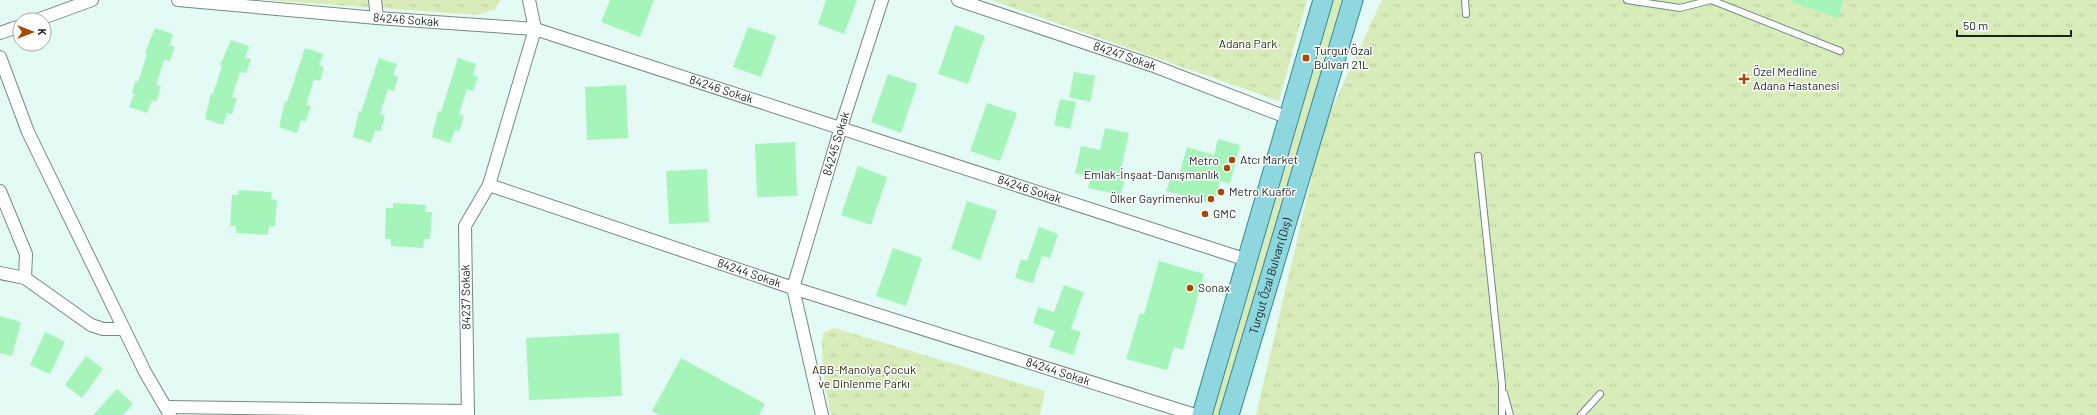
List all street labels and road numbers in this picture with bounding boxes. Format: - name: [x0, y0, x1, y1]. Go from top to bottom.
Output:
- street label: 84246 Sokak: [373, 10, 440, 28]
- street label: 84247 Sokak: [1092, 38, 1159, 72]
- street label: 84246 Sokak: [688, 72, 755, 105]
- street label: 84245 Sokak: [819, 110, 852, 177]
- street label: 84246 Sokak: [996, 172, 1063, 205]
- street label: Turgut Özal Bulvarı (Dış): [1246, 215, 1294, 335]
- street label: 84244 Sokak: [716, 255, 783, 290]
- street label: 84237 Sokak: [457, 264, 473, 330]
- street label: 84244 Sokak: [1024, 354, 1092, 387]

